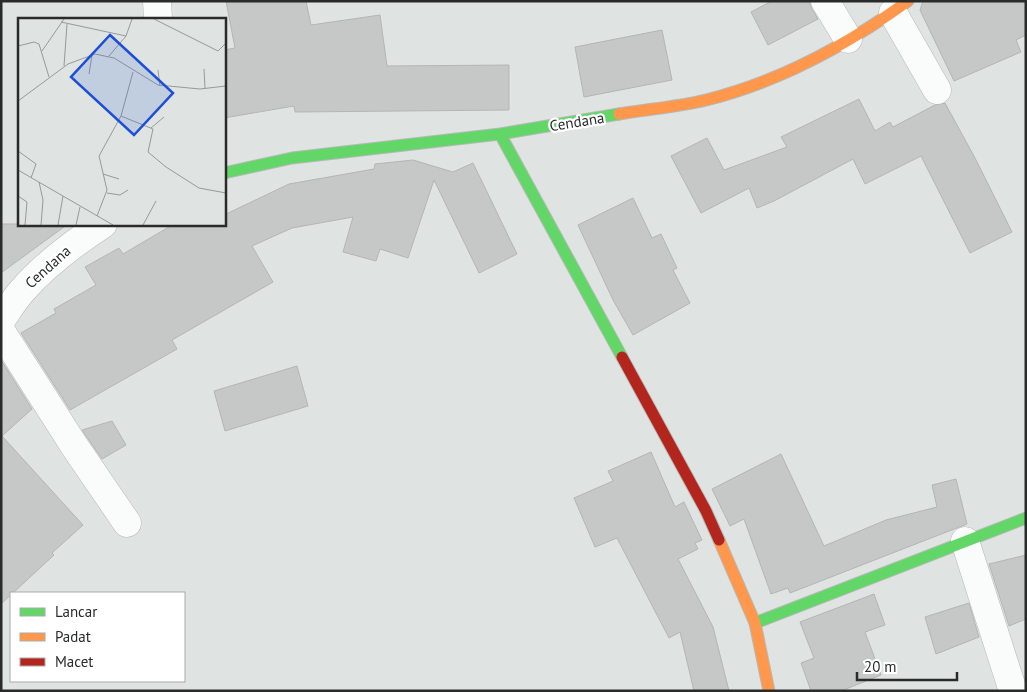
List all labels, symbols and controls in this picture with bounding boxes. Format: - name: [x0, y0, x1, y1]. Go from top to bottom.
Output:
- inset map: [18, 18, 225, 225]
- street label: Cendana: [548, 108, 606, 135]
- street label: Cendana: [21, 241, 74, 292]
- legend: [10, 592, 185, 682]
- text: Lancar: [55, 602, 97, 621]
- text: Padat: [55, 627, 91, 646]
- scale bar: [857, 650, 957, 682]
- text: Macet: [55, 652, 93, 671]
- text: 20 m: [864, 657, 897, 676]

